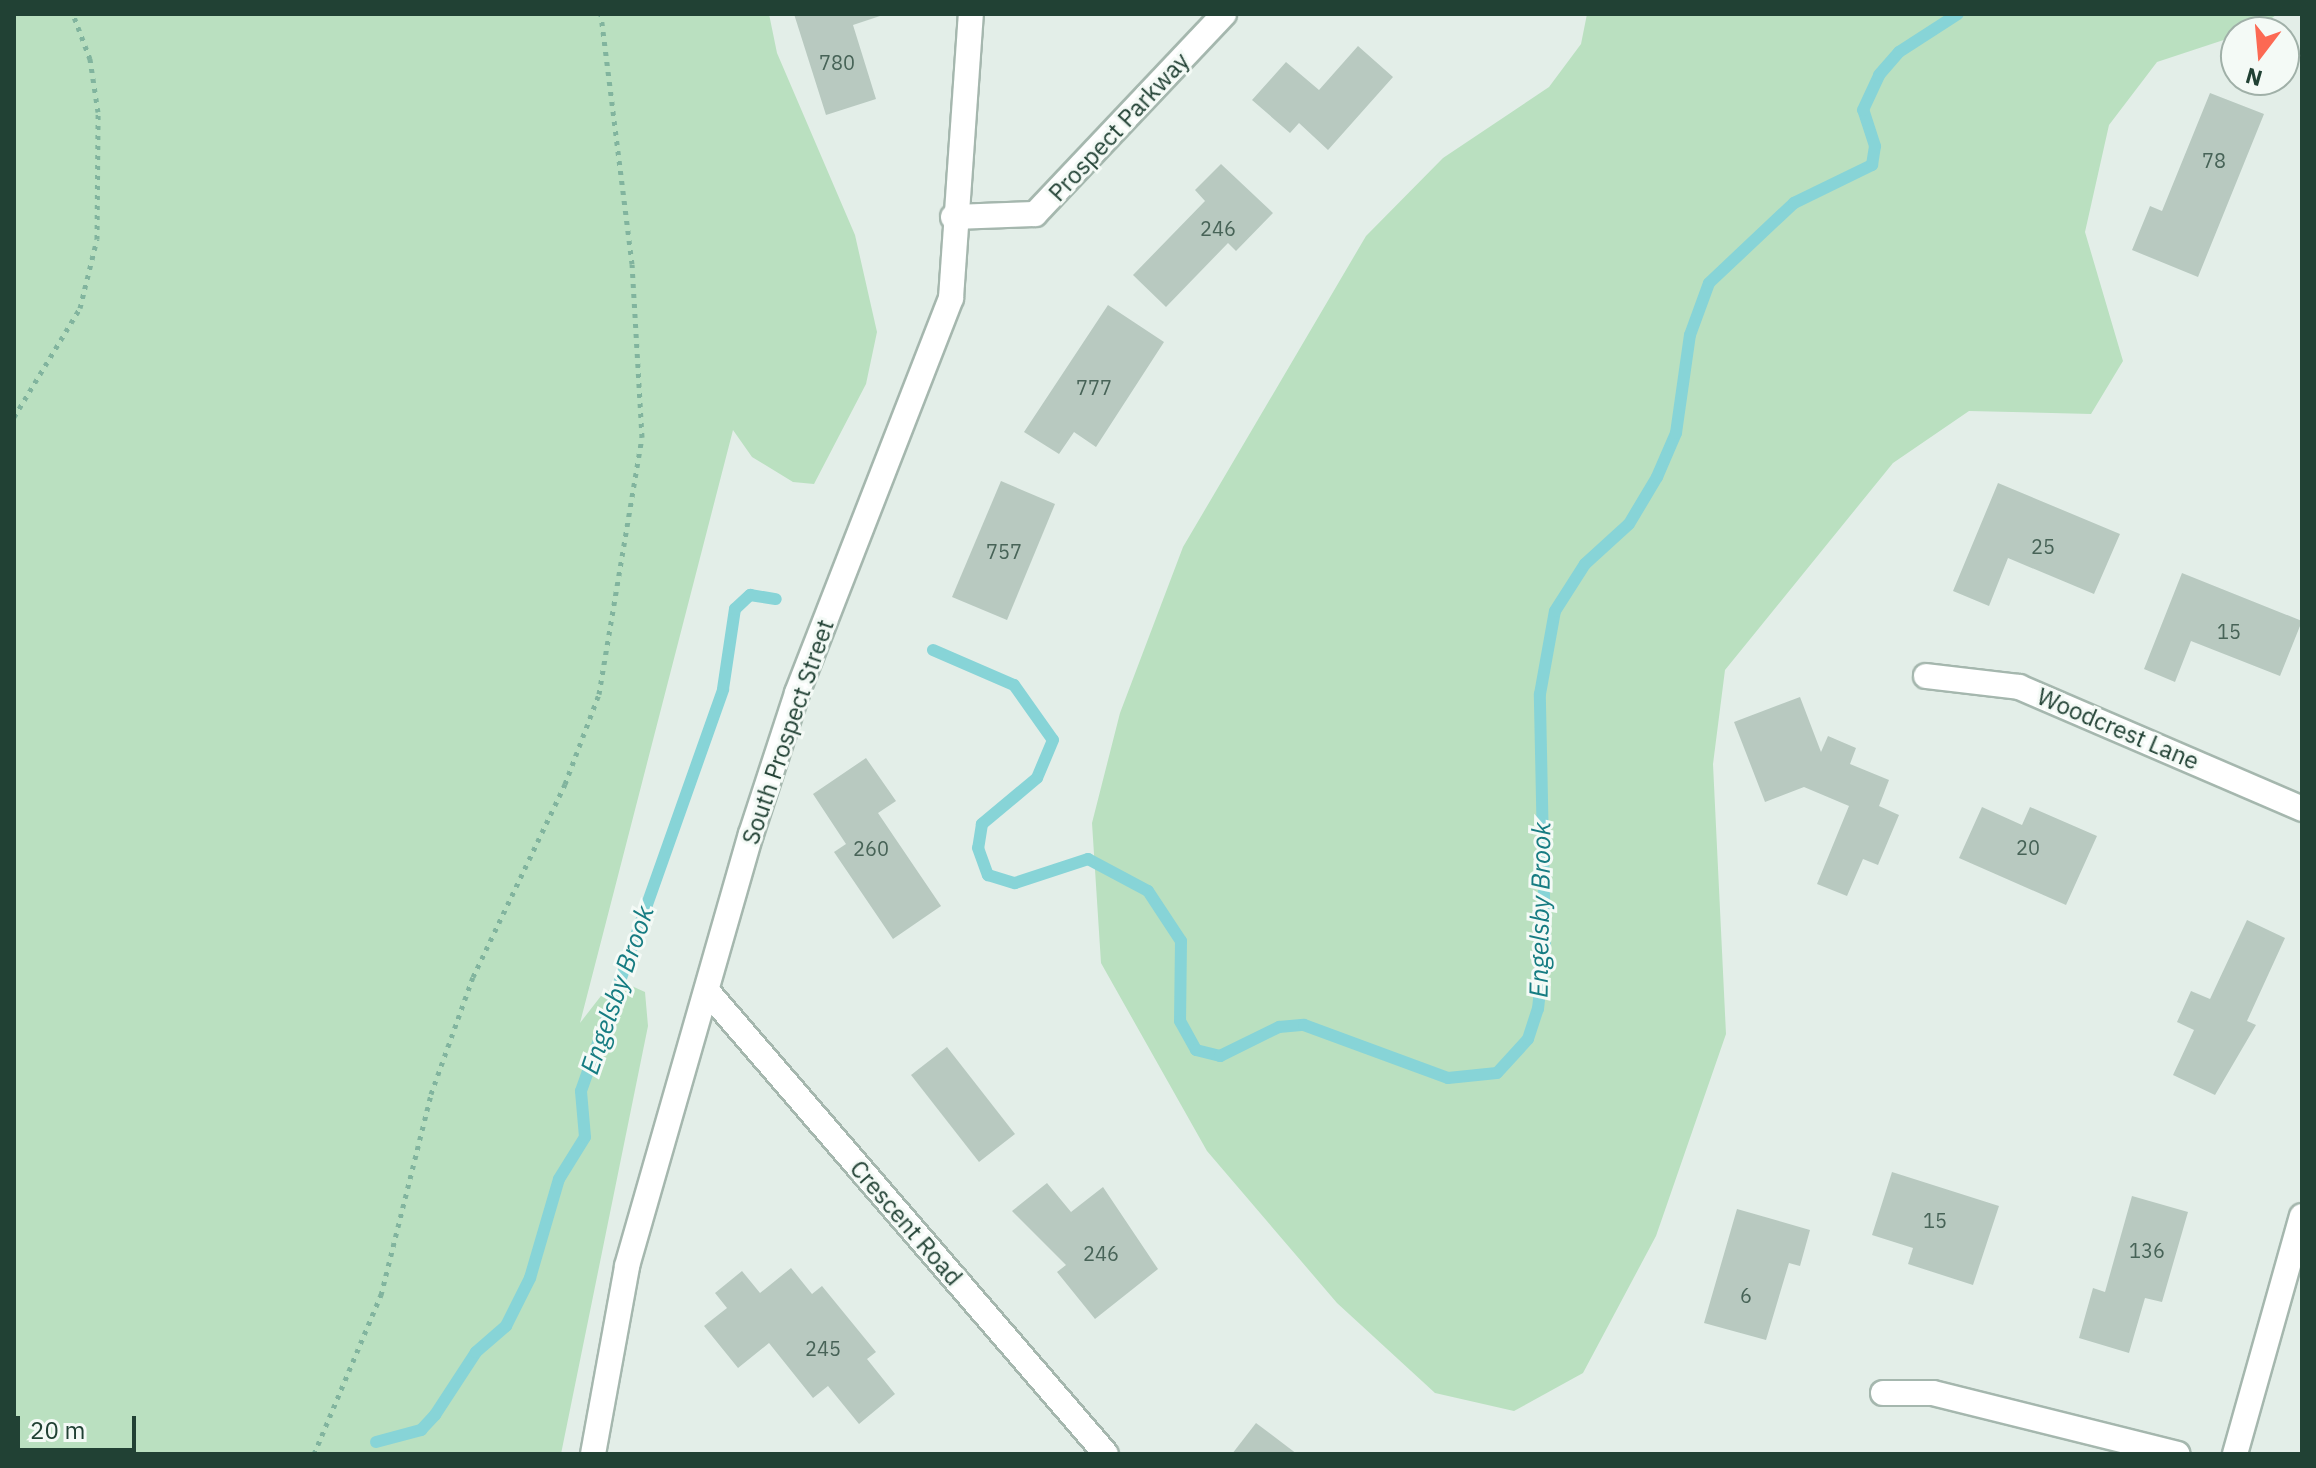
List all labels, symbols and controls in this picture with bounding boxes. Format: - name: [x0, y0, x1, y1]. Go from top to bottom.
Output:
- north arrow: [2220, 16, 2300, 96]
- street label: Prospect Parkway: [1043, 47, 1195, 207]
- house number: 780: [819, 50, 855, 74]
- text: N: [2242, 61, 2265, 94]
- house number: 78: [2202, 148, 2226, 172]
- house number: 246: [1200, 216, 1236, 240]
- house number: 777: [1076, 375, 1112, 399]
- house number: 25: [2031, 534, 2055, 558]
- house number: 757: [986, 539, 1022, 563]
- street label: South Prospect Street: [736, 616, 840, 848]
- house number: 15: [2217, 619, 2241, 643]
- street label: Woodcrest Lane: [2033, 682, 2203, 776]
- water label: Engelsby Brook: [1523, 822, 1557, 998]
- house number: 20: [2016, 835, 2040, 859]
- house number: 260: [853, 836, 889, 860]
- water label: Engelsby Brook: [574, 902, 660, 1078]
- street label: Crescent Road: [844, 1155, 968, 1291]
- house number: 15: [1923, 1208, 1947, 1232]
- house number: 136: [2129, 1238, 2165, 1262]
- house number: 246: [1083, 1241, 1119, 1265]
- house number: 6: [1740, 1283, 1752, 1307]
- house number: 245: [805, 1336, 841, 1360]
- scale bar: [20, 1400, 140, 1450]
- text: 20 m: [30, 1414, 85, 1446]

